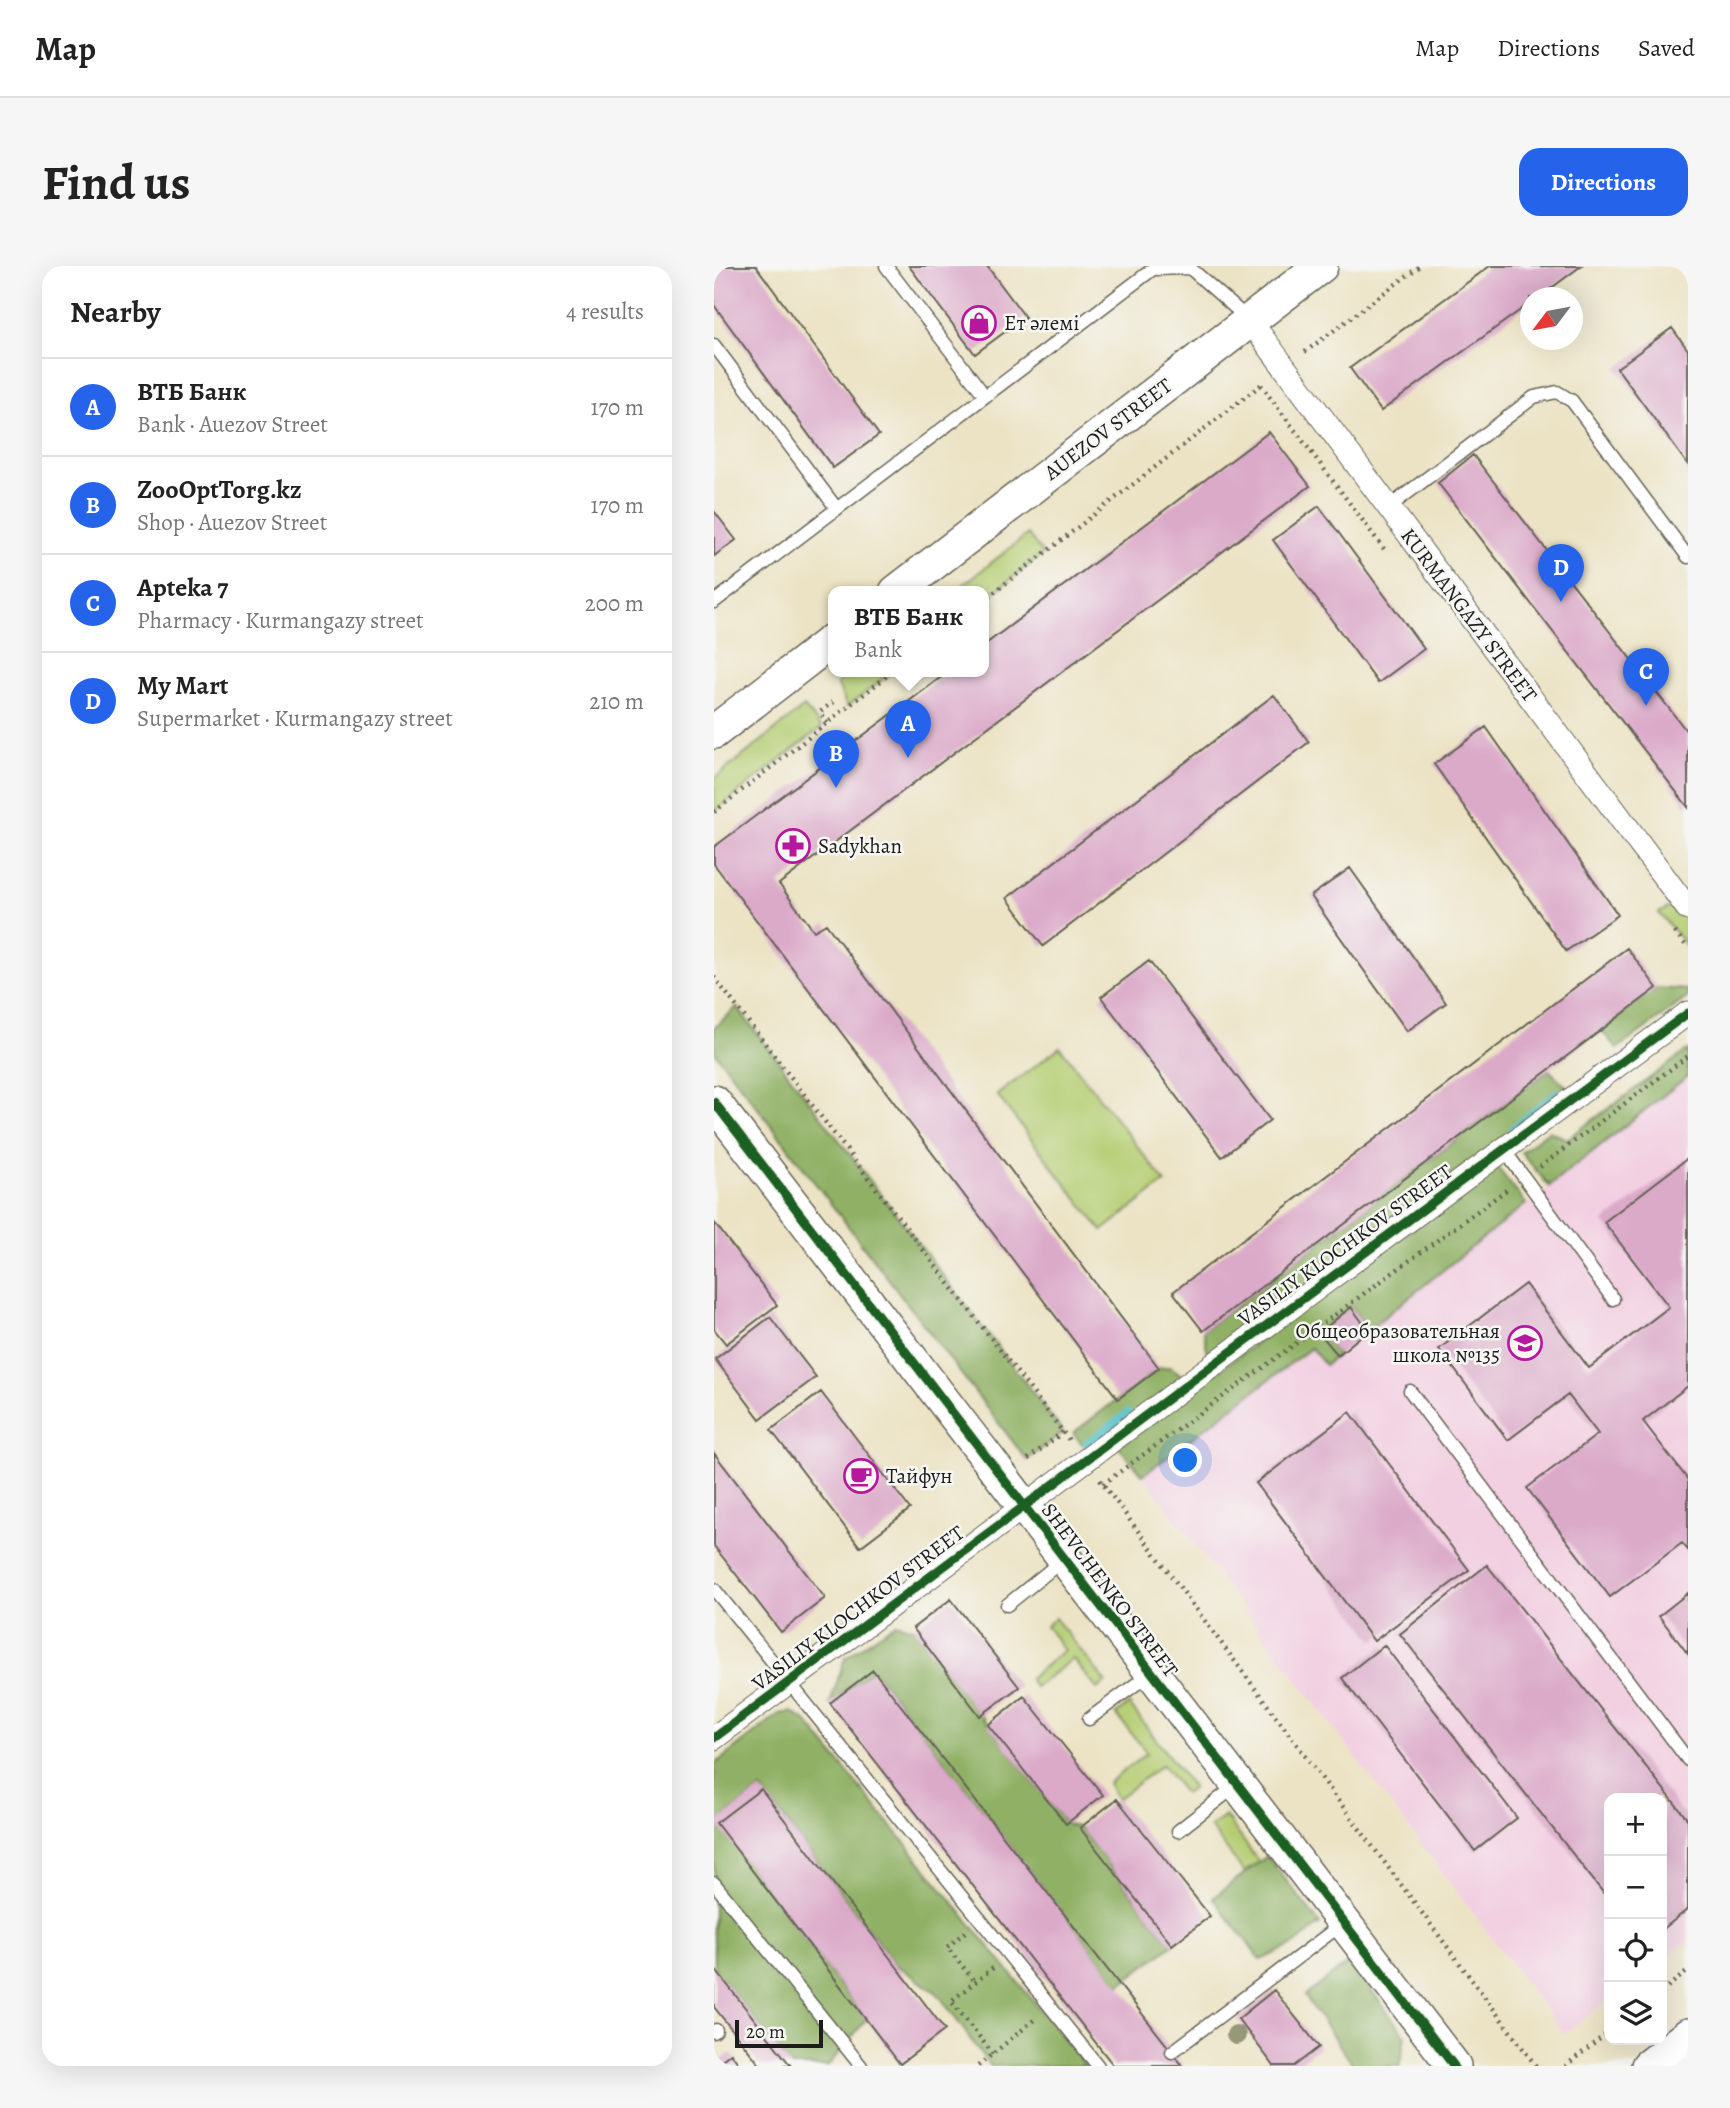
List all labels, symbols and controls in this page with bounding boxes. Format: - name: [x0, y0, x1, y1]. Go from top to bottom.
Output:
- text: Map: [35, 26, 96, 71]
- text: Map: [1415, 32, 1459, 64]
- text: Directions: [1497, 32, 1600, 64]
- text: Saved: [1638, 32, 1695, 64]
- button: Directions: [1519, 148, 1688, 216]
- text: Find us: [42, 149, 190, 216]
- north arrow: [1520, 287, 1583, 350]
- text: Nearby: [70, 292, 161, 332]
- text: 4 results: [566, 296, 644, 327]
- shop icon: Ет әлемі: [960, 304, 998, 342]
- place label: Ет әлемі: [1004, 309, 1079, 337]
- street label: AUEZOV STREET: [1038, 371, 1178, 487]
- text: ВТБ Банк: [137, 374, 247, 409]
- text: A: [86, 392, 100, 423]
- text: 170 m: [591, 392, 644, 423]
- text: Bank · Auezov Street: [137, 409, 328, 440]
- text: ZooOptTorg.kz: [137, 472, 302, 507]
- text: B: [86, 490, 100, 521]
- text: 170 m: [591, 490, 644, 521]
- text: Shop · Auezov Street: [137, 507, 327, 538]
- street label: KURMANGAZY STREET: [1394, 522, 1544, 708]
- pin: D: [1538, 544, 1584, 602]
- text: Apteka 7: [137, 570, 228, 605]
- popup: [828, 586, 989, 677]
- text: C: [86, 588, 100, 619]
- text: 200 m: [585, 588, 644, 619]
- text: ВТБ Банк: [854, 599, 963, 634]
- text: Pharmacy · Kurmangazy street: [137, 605, 424, 636]
- text: Bank: [854, 634, 902, 665]
- pin: C: [1623, 648, 1669, 706]
- text: My Mart: [137, 668, 228, 703]
- text: D: [85, 686, 101, 717]
- text: 210 m: [589, 686, 644, 717]
- pin: A: [885, 700, 931, 758]
- text: Supermarket · Kurmangazy street: [137, 703, 453, 734]
- pin: B: [813, 730, 859, 788]
- pharmacy icon: Sadykhan: [774, 827, 812, 865]
- place label: Sadykhan: [818, 832, 902, 860]
- street label: VASILIY KLOCHKOV STREET: [1231, 1157, 1458, 1333]
- place label: Общеобразовательная школа №135: [1295, 1317, 1500, 1369]
- school or university icon: Общеобразовательная школа №135: [1506, 1324, 1544, 1362]
- your location: [1168, 1443, 1202, 1477]
- cafe icon: Тайфун: [842, 1457, 880, 1495]
- place label: Тайфун: [886, 1462, 953, 1490]
- street label: SHEVCHENKO STREET: [1035, 1497, 1185, 1683]
- street label: VASILIY KLOCHKOV STREET: [745, 1519, 970, 1698]
- map controls: [1604, 1793, 1667, 2045]
- button: +: [1604, 1793, 1667, 1856]
- button: −: [1604, 1856, 1667, 1919]
- button: locate: [1604, 1919, 1667, 1982]
- button: layers: [1604, 1982, 1667, 2045]
- scale bar: [735, 2017, 822, 2049]
- text: 20 m: [746, 2019, 785, 2045]

